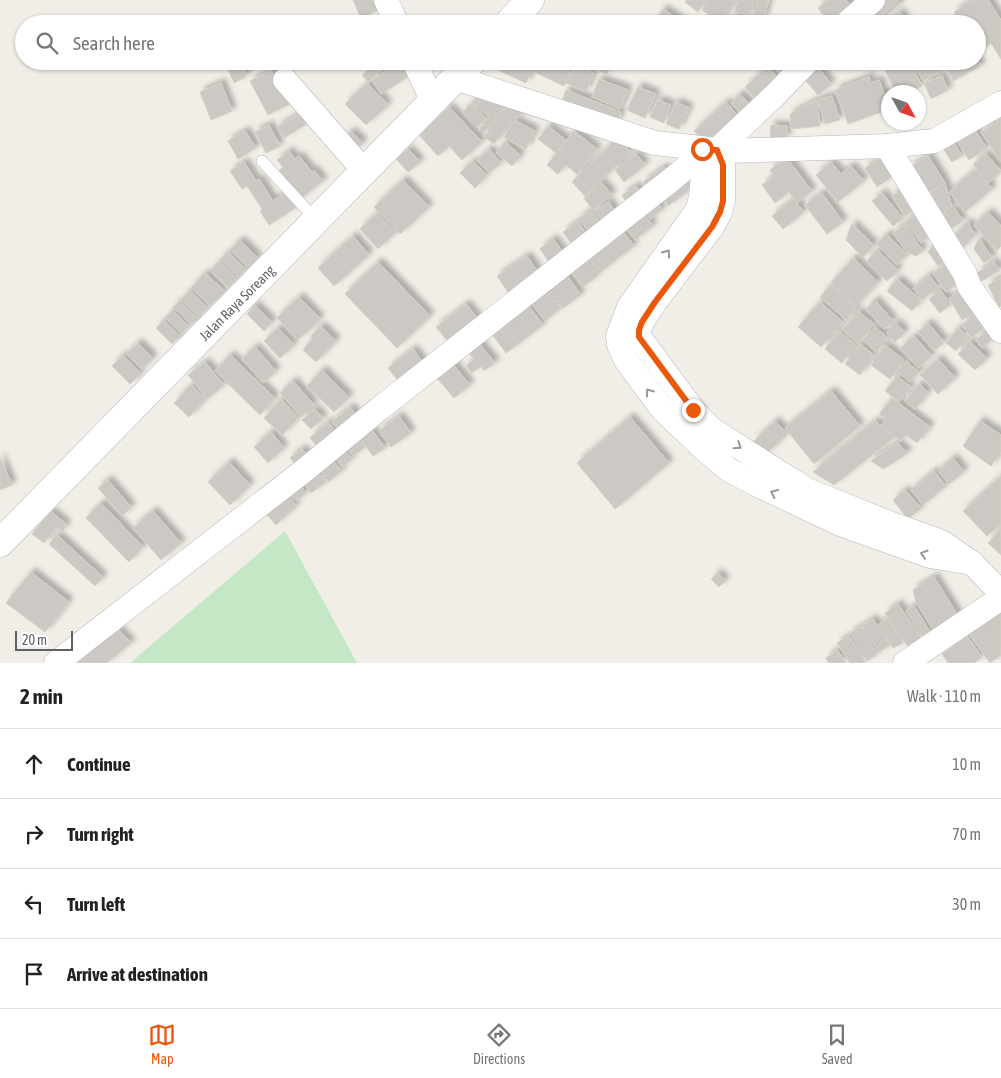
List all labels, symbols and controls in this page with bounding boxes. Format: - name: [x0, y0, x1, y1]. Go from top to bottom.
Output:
- search box: [15, 15, 986, 70]
- icon: search: [33, 29, 61, 57]
- text: Search here: [73, 32, 155, 54]
- north arrow: [881, 85, 926, 130]
- route start: [691, 138, 714, 161]
- one-way arrow: [661, 249, 670, 259]
- street label: Jalan Raya Soreang: [196, 262, 278, 344]
- one-way arrow: [646, 388, 655, 398]
- route end: [682, 399, 705, 422]
- one-way arrow: [733, 440, 742, 449]
- one-way arrow: [770, 488, 779, 499]
- one-way arrow: [921, 549, 929, 559]
- scale bar: [15, 628, 72, 651]
- text: 20 m: [22, 632, 47, 648]
- text: 2 min: [20, 684, 63, 708]
- text: Walk · 110 m: [907, 687, 981, 705]
- icon: ahead: [20, 750, 48, 778]
- text: Continue: [67, 753, 131, 775]
- text: 10 m: [952, 755, 981, 773]
- icon: right: [20, 820, 48, 848]
- text: Turn right: [67, 823, 134, 845]
- text: 70 m: [952, 825, 981, 843]
- icon: left: [20, 890, 48, 918]
- text: Turn left: [67, 893, 125, 915]
- text: 30 m: [952, 895, 981, 913]
- icon: arrive: [20, 960, 48, 988]
- text: Arrive at destination: [67, 963, 208, 985]
- tab: Map: [148, 1021, 176, 1067]
- tab: Directions: [473, 1021, 525, 1067]
- tab: Saved: [822, 1021, 853, 1067]

